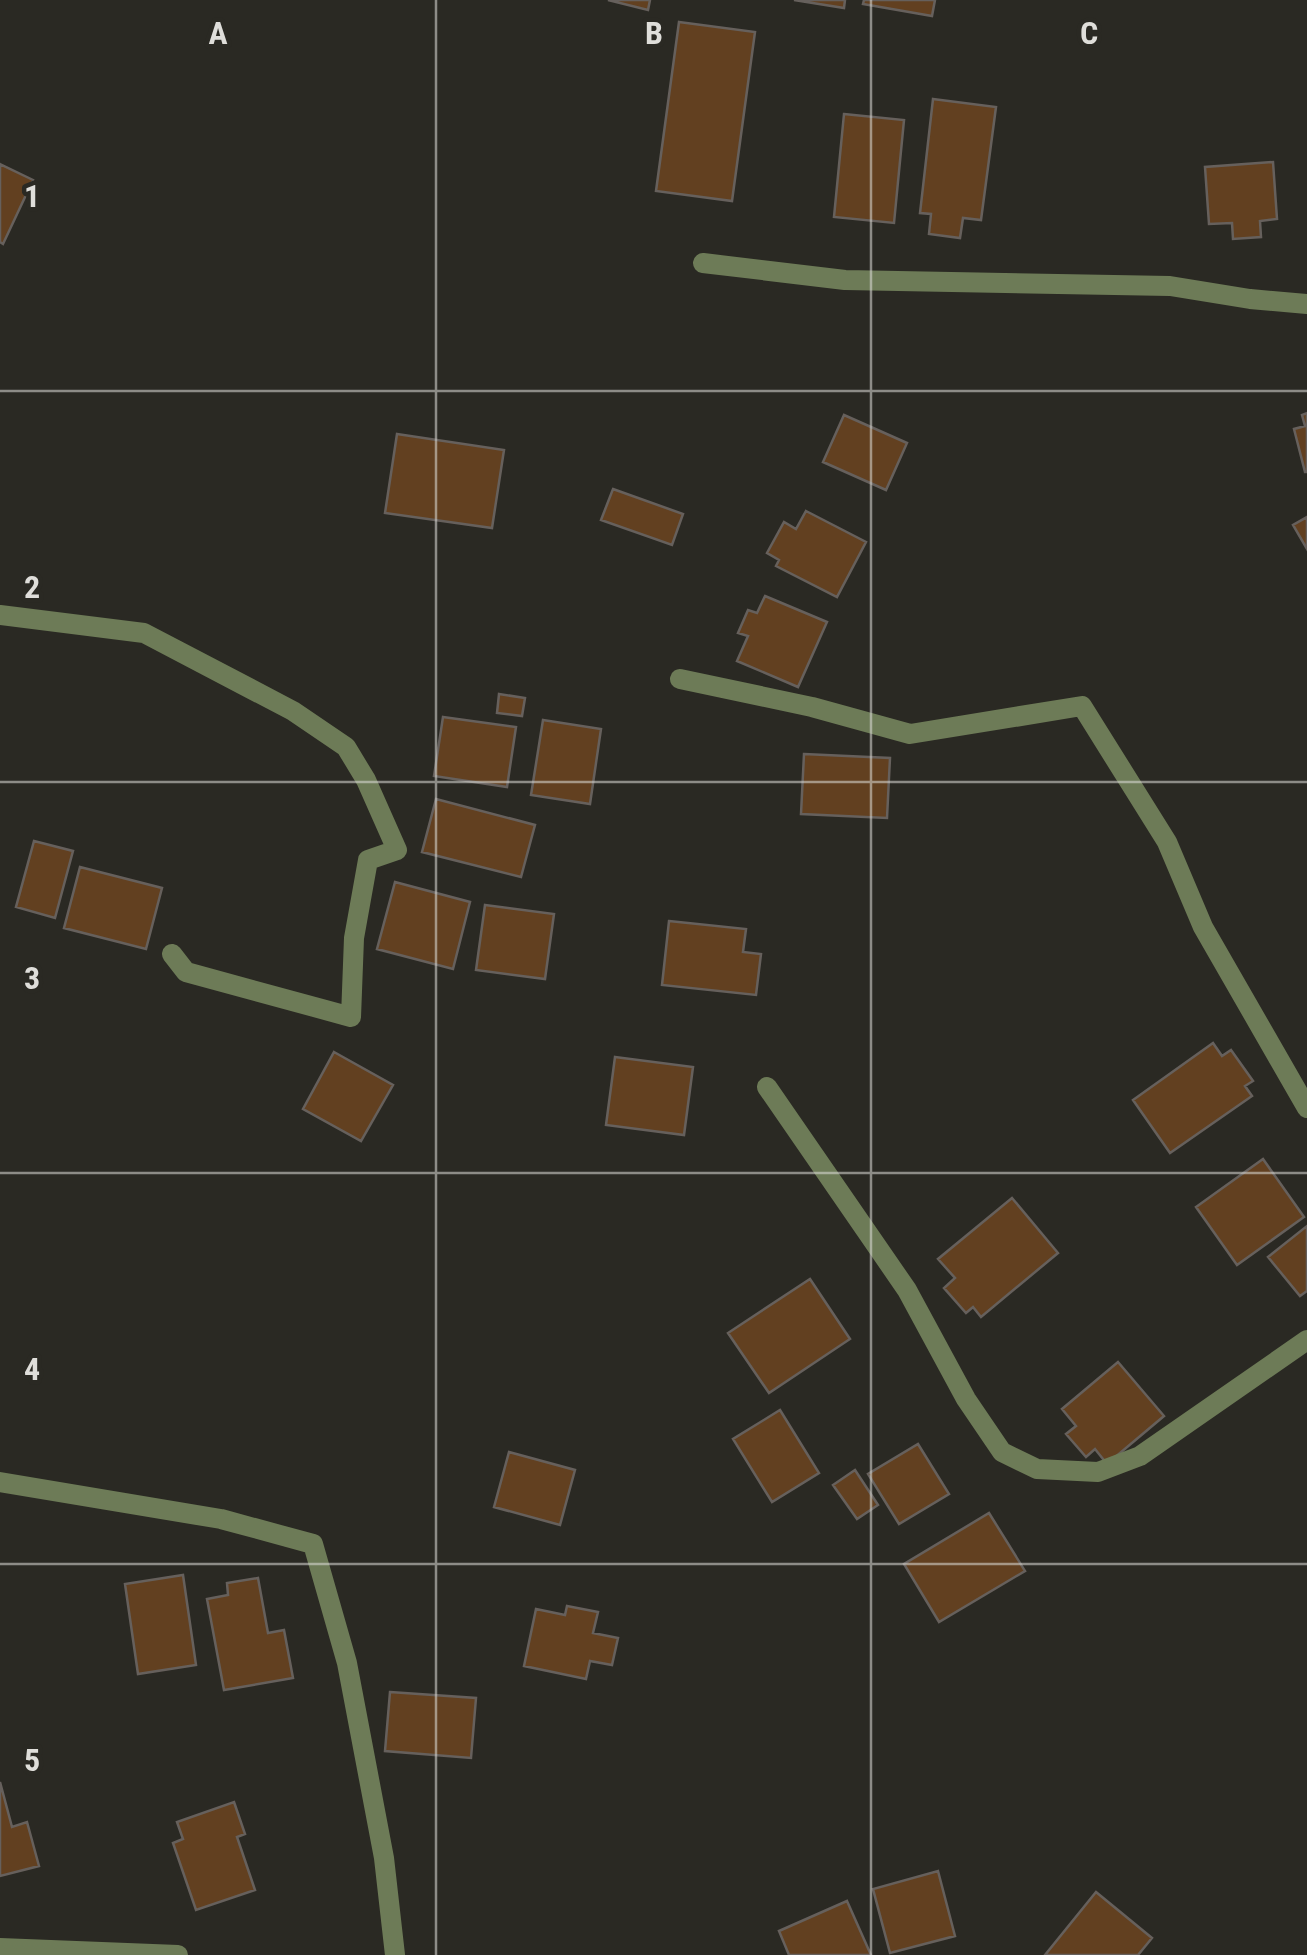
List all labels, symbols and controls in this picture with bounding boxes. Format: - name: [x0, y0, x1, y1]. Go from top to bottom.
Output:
- text: A: [208, 14, 228, 52]
- text: B: [645, 14, 663, 52]
- text: C: [1080, 14, 1098, 52]
- text: 1: [24, 177, 40, 215]
- text: 2: [24, 568, 40, 606]
- text: 3: [24, 959, 40, 997]
- text: 4: [24, 1350, 40, 1388]
- text: 5: [24, 1741, 40, 1779]

